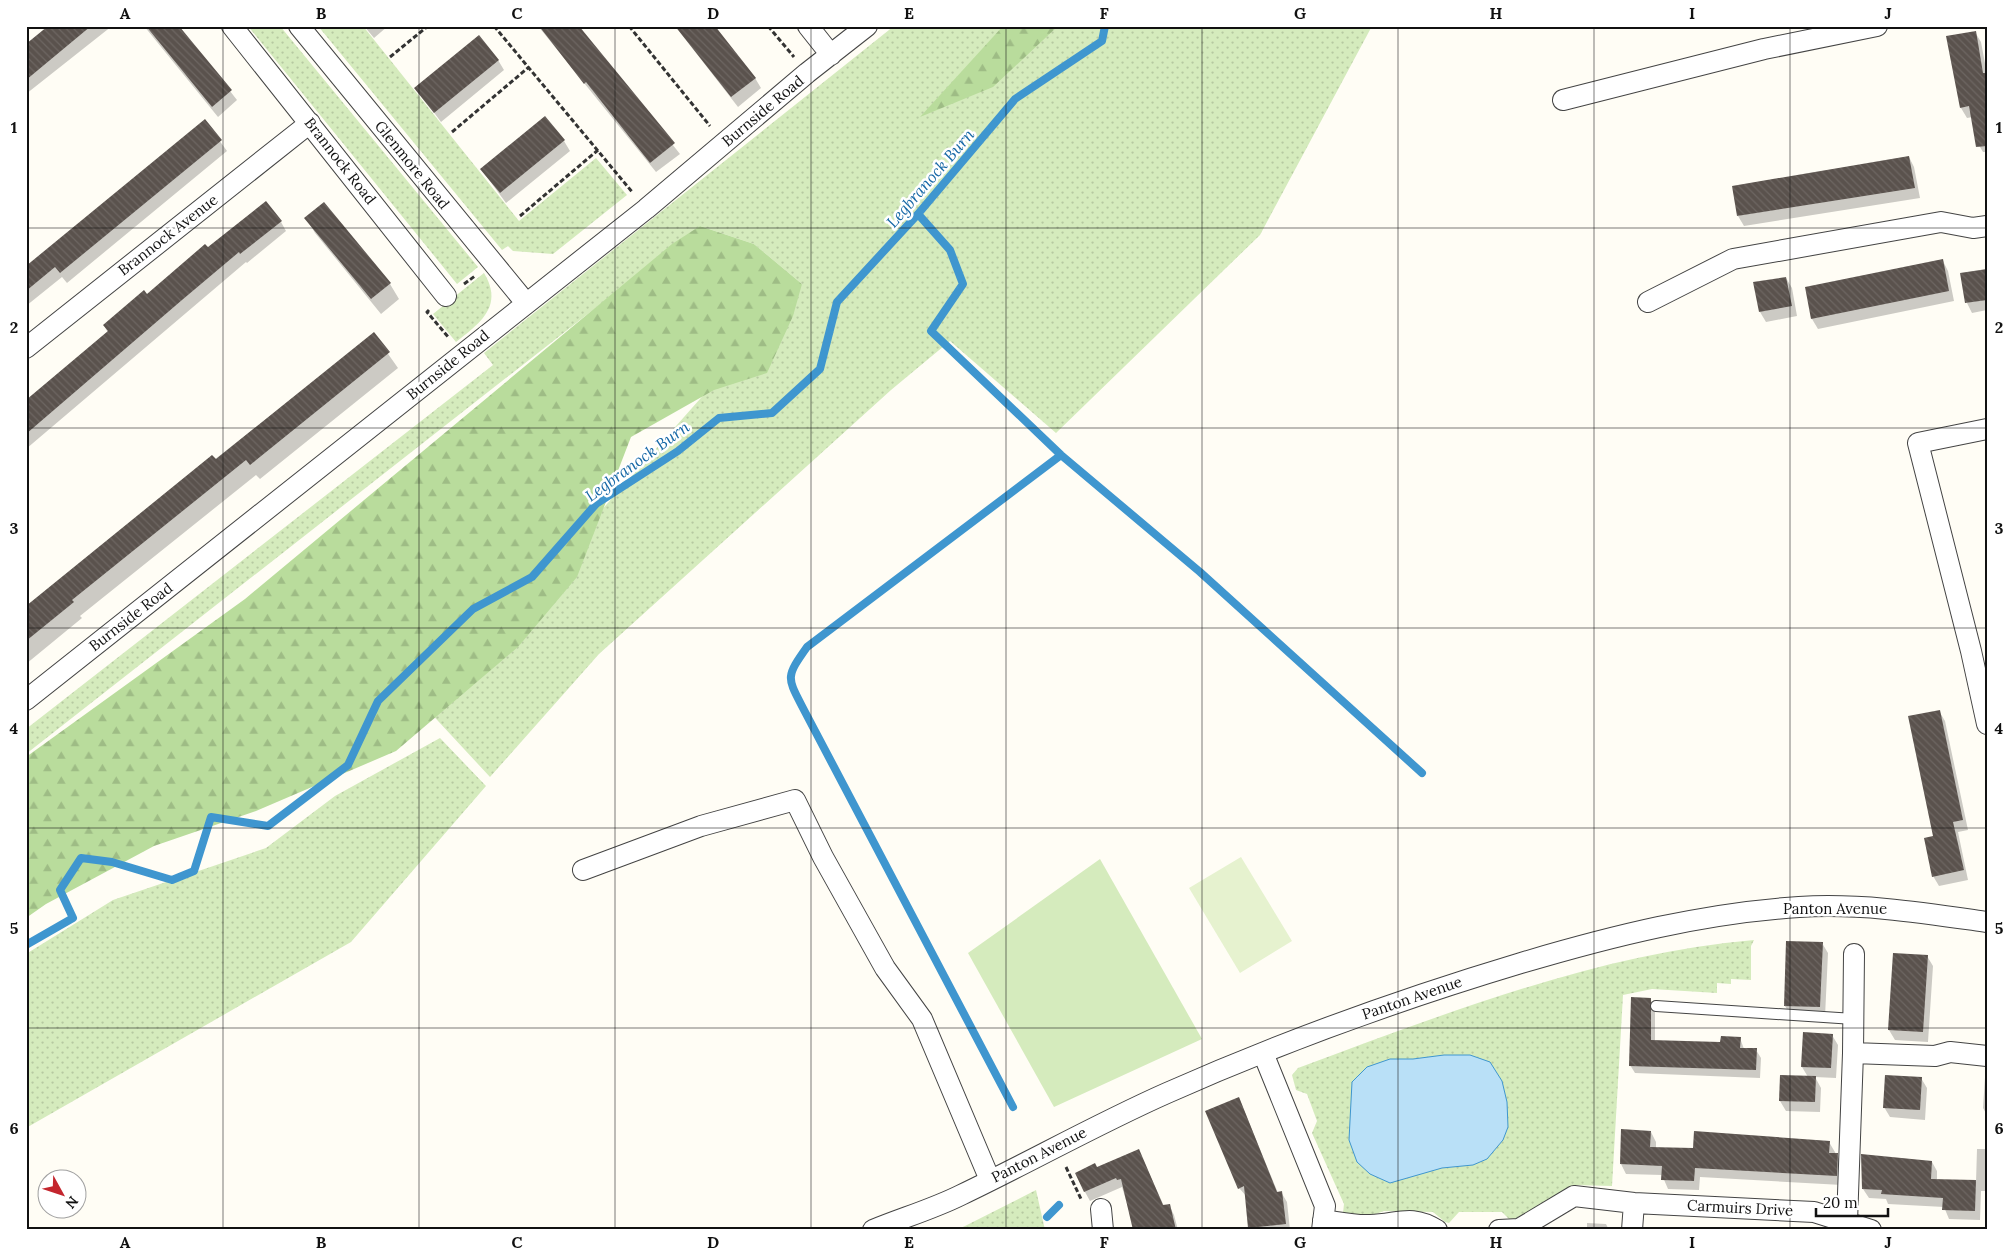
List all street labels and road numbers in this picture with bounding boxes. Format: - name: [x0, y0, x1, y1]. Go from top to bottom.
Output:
- street label: Burnside Road: [718, 71, 807, 150]
- street label: Brannock Road: [301, 113, 380, 208]
- street label: Glenmore Road: [371, 117, 454, 213]
- street label: Brannock Avenue: [114, 190, 221, 279]
- street label: Burnside Road: [403, 325, 493, 404]
- street label: Burnside Road: [85, 578, 176, 655]
- street label: Panton Avenue: [1783, 899, 1887, 918]
- street label: Panton Avenue: [1359, 972, 1464, 1023]
- street label: Panton Avenue: [988, 1122, 1090, 1187]
- street label: Carmuirs Drive: [1687, 1195, 1794, 1220]

